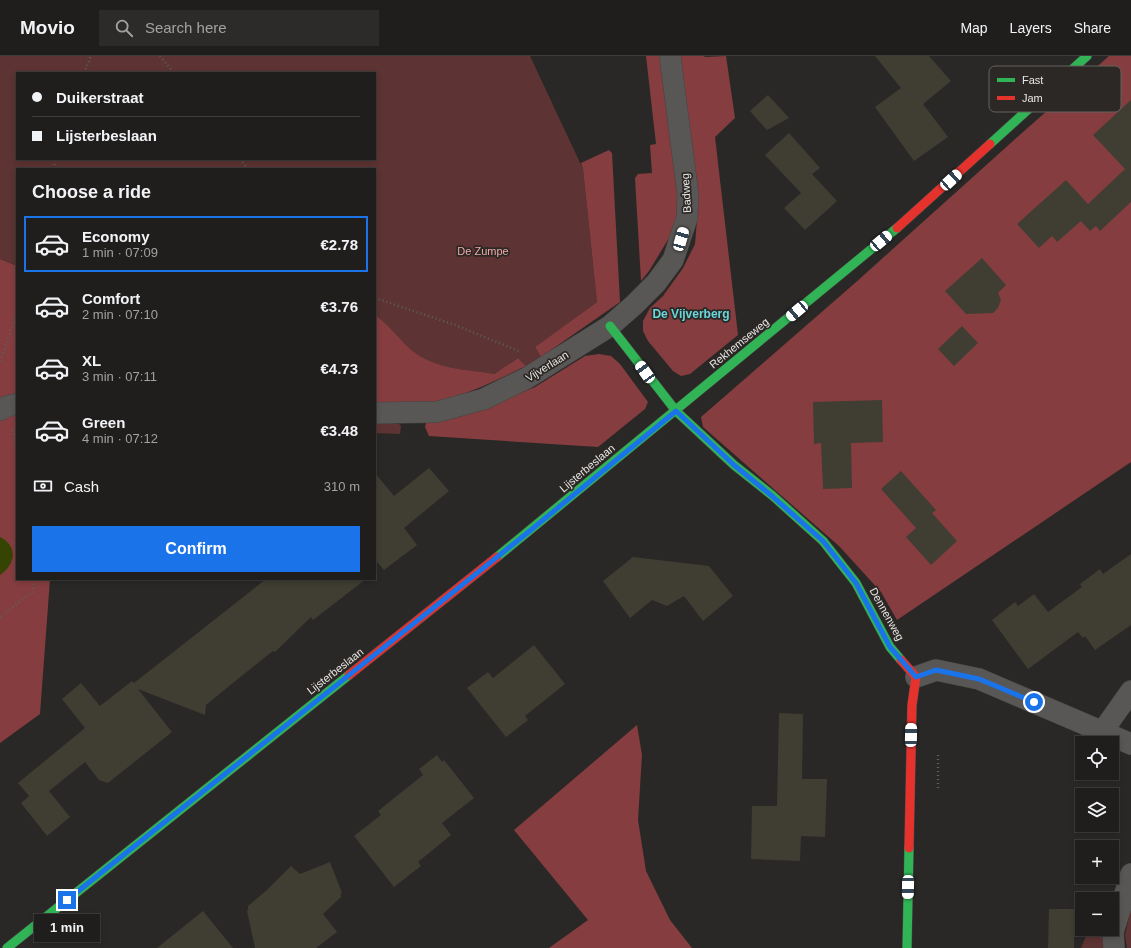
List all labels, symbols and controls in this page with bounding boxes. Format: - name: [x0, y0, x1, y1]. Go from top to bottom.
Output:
- search box: [99, 10, 379, 46]
- text: Movio: [20, 17, 75, 38]
- icon: search: [113, 17, 135, 39]
- text: Search here: [145, 19, 227, 36]
- text: Map: [960, 20, 988, 36]
- text: Layers: [1010, 20, 1052, 36]
- text: Share: [1074, 20, 1111, 36]
- legend: [989, 66, 1121, 112]
- text: Fast: [1022, 74, 1043, 86]
- text: Duikerstraat: [56, 89, 144, 106]
- text: Jam: [1022, 92, 1043, 104]
- text: Lijsterbeslaan: [56, 127, 157, 144]
- car: [938, 168, 964, 192]
- street label: Badweg: [679, 173, 693, 213]
- text: Choose a ride: [32, 182, 151, 202]
- icon: car: [34, 226, 70, 262]
- car: [672, 226, 690, 252]
- text: Economy: [82, 228, 150, 245]
- car: [868, 229, 894, 253]
- text: €2.78: [320, 236, 358, 253]
- text: 1 min · 07:09: [82, 245, 158, 260]
- park label: De Zumpe: [457, 245, 509, 257]
- icon: car: [34, 288, 70, 324]
- text: Comfort: [82, 290, 140, 307]
- text: €3.76: [320, 298, 358, 315]
- car: [784, 299, 810, 323]
- text: 2 min · 07:10: [82, 307, 158, 322]
- district label: De Vijverberg: [652, 307, 730, 321]
- street label: Rekhemseweg: [707, 315, 771, 371]
- street label: Vijverlaan: [523, 348, 571, 384]
- icon: car: [34, 350, 70, 386]
- text: XL: [82, 352, 101, 369]
- car: [633, 359, 657, 385]
- text: €4.73: [320, 360, 358, 377]
- text: 3 min · 07:11: [82, 369, 157, 384]
- icon: car: [34, 412, 70, 448]
- text: Green: [82, 414, 125, 431]
- text: €3.48: [320, 422, 358, 439]
- text: 4 min · 07:12: [82, 431, 158, 446]
- street label: Lijsterbeslaan: [557, 442, 617, 494]
- icon: cash: [32, 475, 54, 497]
- text: Cash: [64, 478, 99, 495]
- text: 310 m: [324, 479, 360, 494]
- button: Confirm: [32, 526, 360, 572]
- street label: Dennenweg: [868, 585, 906, 643]
- street label: Lijsterbeslaan: [305, 645, 365, 697]
- route start: [1025, 693, 1043, 711]
- car: [905, 723, 917, 747]
- map controls: [1075, 736, 1119, 936]
- button: locate: [1075, 736, 1119, 780]
- button: layers: [1075, 788, 1119, 832]
- button: +: [1075, 840, 1119, 884]
- car: [902, 875, 914, 899]
- route end: [58, 891, 76, 909]
- button: −: [1075, 892, 1119, 936]
- callout: 1 min: [34, 914, 100, 942]
- text: 1 min: [50, 920, 84, 935]

